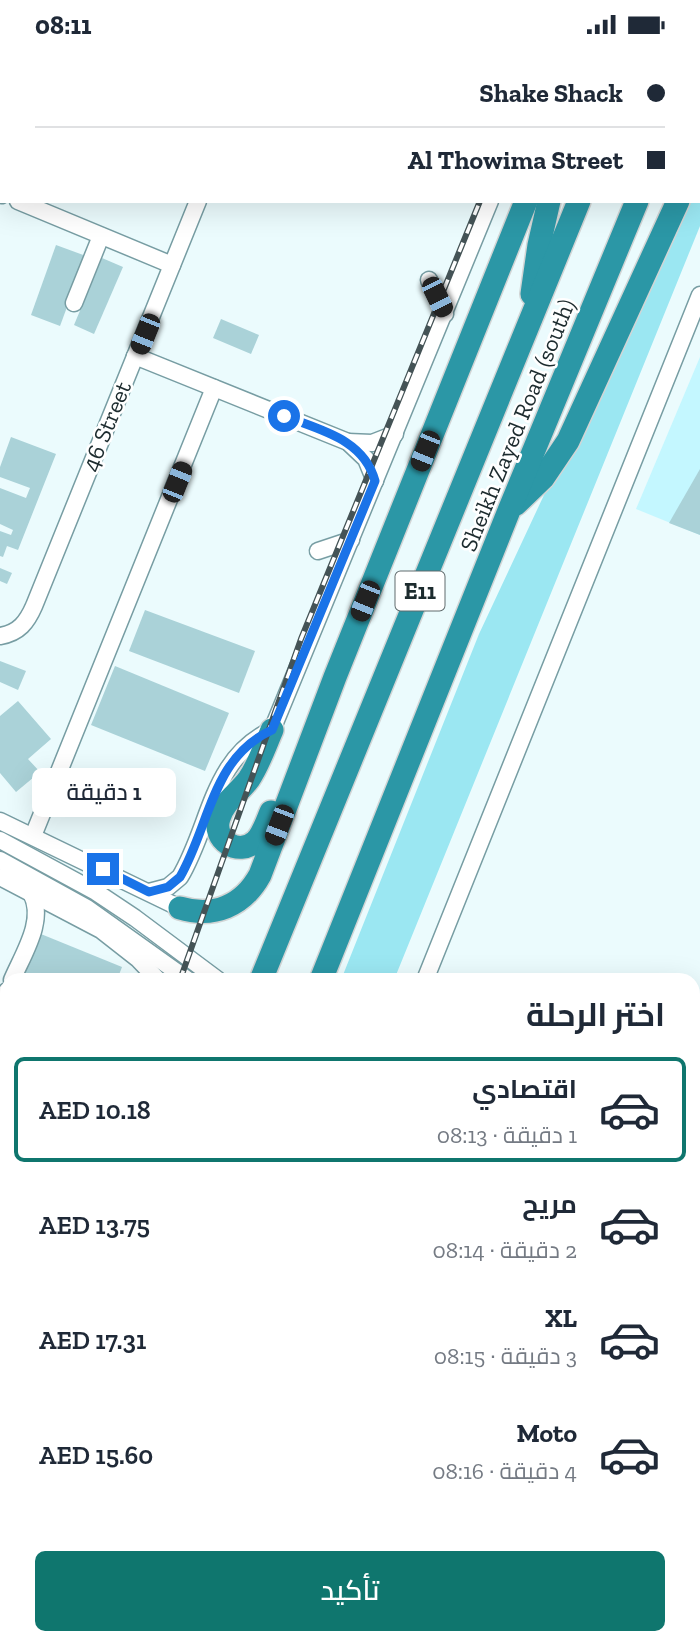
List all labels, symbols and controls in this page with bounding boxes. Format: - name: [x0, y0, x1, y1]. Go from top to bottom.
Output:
- text: 08:11: [35, 9, 91, 41]
- text: Shake Shack: [479, 77, 623, 109]
- text: Al Thowima Street: [407, 144, 623, 176]
- car: [419, 274, 456, 320]
- street label: Sheikh Zayed Road (south): [453, 295, 581, 555]
- car: [128, 311, 163, 357]
- street label: 46 Street: [75, 377, 137, 475]
- route start: [268, 400, 300, 432]
- car: [408, 428, 443, 474]
- car: [160, 459, 195, 505]
- road number: E11: [396, 571, 444, 611]
- car: [348, 578, 383, 624]
- callout: 1 دقيقة: [31, 767, 175, 817]
- text: 1 دقيقة: [66, 778, 142, 806]
- car: [262, 802, 297, 848]
- route end: [87, 853, 119, 885]
- text: اختر الرحلة: [526, 996, 665, 1034]
- text: اقتصادي: [472, 1073, 577, 1105]
- icon: car: [598, 1078, 661, 1141]
- text: AED 10.18: [39, 1094, 151, 1126]
- text: 1 دقيقة · 08:13: [437, 1121, 577, 1149]
- text: مريح: [522, 1188, 577, 1220]
- icon: car: [598, 1193, 661, 1256]
- text: AED 13.75: [39, 1209, 150, 1241]
- text: 2 دقيقة · 08:14: [433, 1236, 577, 1264]
- text: XL: [545, 1302, 577, 1334]
- icon: car: [598, 1308, 661, 1371]
- text: AED 17.31: [39, 1324, 146, 1356]
- text: 3 دقيقة · 08:15: [434, 1342, 577, 1370]
- text: Moto: [517, 1417, 577, 1449]
- icon: car: [598, 1423, 661, 1486]
- text: AED 15.60: [39, 1439, 153, 1471]
- text: 4 دقيقة · 08:16: [432, 1457, 577, 1485]
- button: تأكيد: [35, 1551, 665, 1631]

